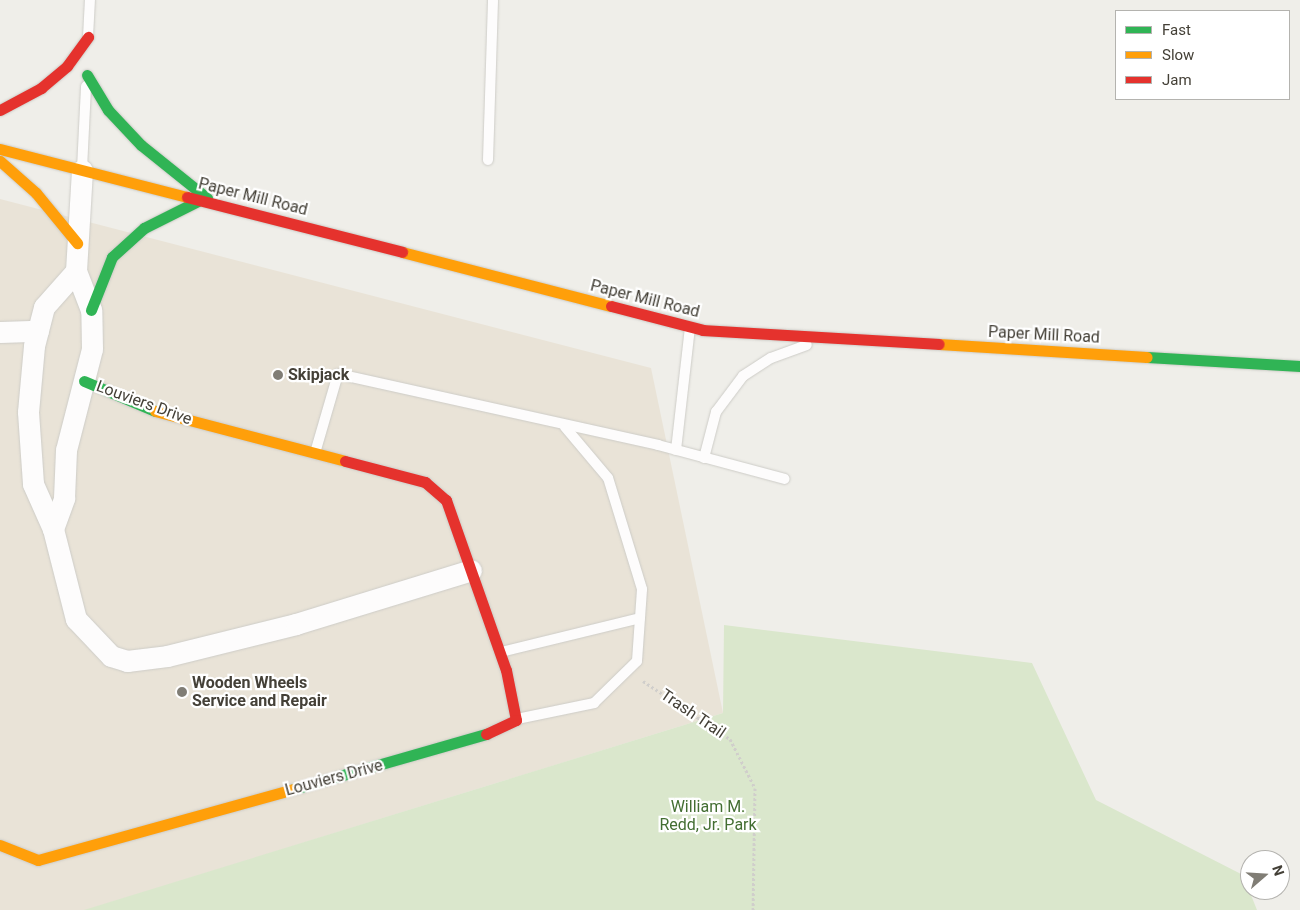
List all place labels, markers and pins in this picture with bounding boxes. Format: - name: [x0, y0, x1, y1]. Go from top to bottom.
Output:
- place label: Skipjack: [288, 365, 349, 385]
- marker: Skipjack: [272, 369, 284, 381]
- place label: Wooden Wheels Service and Repair: [192, 673, 327, 711]
- marker: Wooden Wheels Service and Repair: [176, 686, 188, 698]

